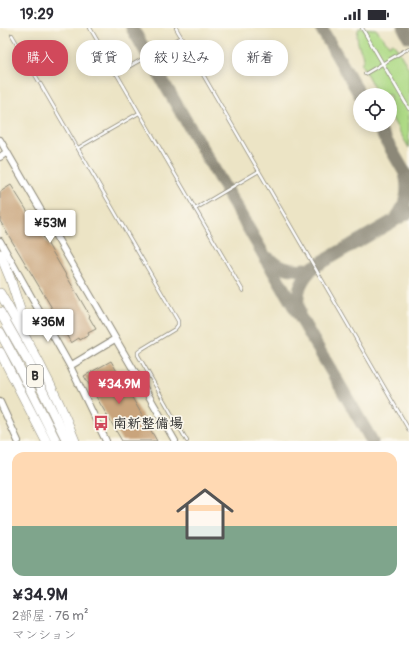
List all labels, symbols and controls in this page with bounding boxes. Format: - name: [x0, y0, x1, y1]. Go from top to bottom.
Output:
- text: 19:29: [20, 5, 54, 24]
- chip: 購入: [12, 40, 68, 76]
- chip: 賃貸: [76, 40, 132, 76]
- chip: 絞り込み: [140, 40, 224, 76]
- chip: 新着: [232, 40, 288, 76]
- map controls: [353, 88, 397, 132]
- button: locate: [353, 88, 397, 132]
- pin: ¥53M: [26, 210, 74, 244]
- text: ¥53M: [34, 215, 66, 231]
- pin: ¥36M: [24, 309, 72, 343]
- text: ¥36M: [31, 314, 65, 330]
- road number: B: [27, 365, 43, 387]
- pin: ¥34.9M: [86, 371, 152, 405]
- text: ¥34.9M: [98, 376, 140, 392]
- bus stop icon: 南新整備場: [92, 414, 110, 432]
- place label: 南新整備場: [113, 415, 183, 432]
- icon: home: [169, 478, 241, 550]
- text: ¥34.9M: [12, 584, 68, 605]
- text: 2部屋 · 76 m²: [12, 608, 88, 624]
- text: マンション: [12, 627, 76, 643]

